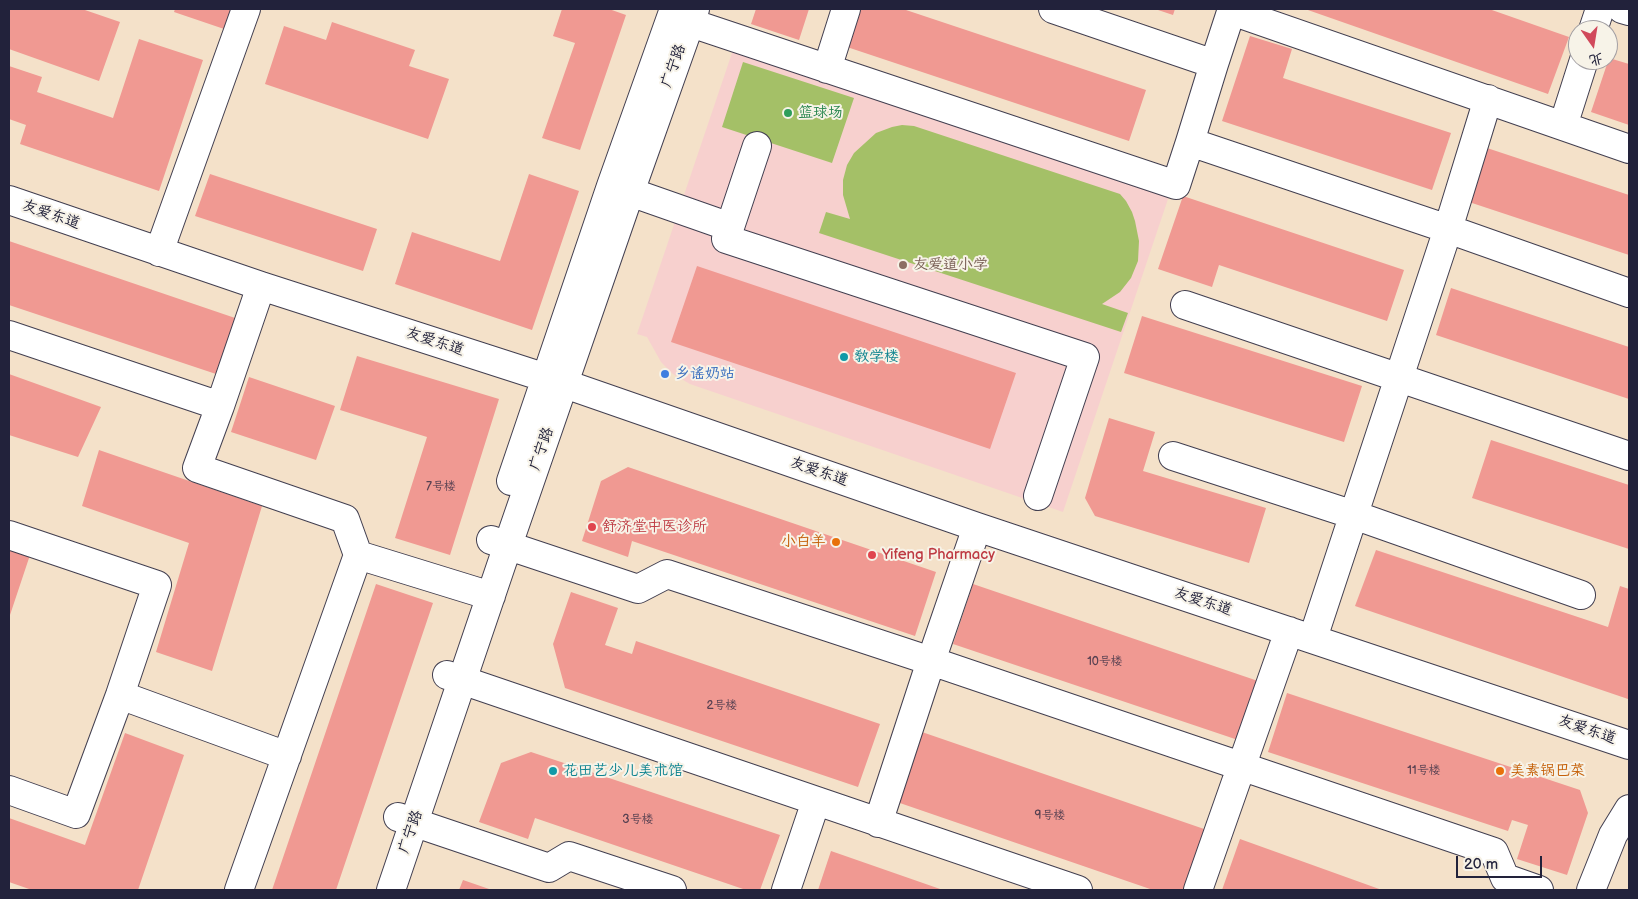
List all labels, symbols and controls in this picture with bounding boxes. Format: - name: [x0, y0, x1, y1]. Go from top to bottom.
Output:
- north arrow: [1568, 20, 1618, 70]
- street label: 广宁路: [658, 42, 690, 90]
- text: 北: [1588, 49, 1605, 69]
- place label: 篮球场: [798, 104, 843, 122]
- marker: 篮球场: [782, 107, 794, 119]
- street label: 友爱东道: [20, 197, 82, 233]
- place label: 友爱道小学: [913, 256, 988, 274]
- marker: 友爱道小学: [897, 259, 909, 271]
- street label: 友爱东道: [404, 324, 466, 360]
- place label: 教学楼: [854, 348, 899, 366]
- marker: 教学楼: [838, 351, 850, 363]
- place label: 乡谣奶站: [675, 365, 735, 383]
- marker: 乡谣奶站: [659, 368, 671, 380]
- street label: 广宁路: [526, 425, 558, 473]
- street label: 友爱东道: [788, 454, 850, 490]
- house number: 7号楼: [426, 480, 456, 494]
- place label: 舒济堂中医诊所: [602, 518, 707, 536]
- marker: 舒济堂中医诊所: [586, 521, 598, 533]
- place label: 小白羊: [781, 533, 826, 551]
- marker: 小白羊: [830, 536, 842, 548]
- place label: Yifeng Pharmacy: [882, 546, 995, 564]
- marker: Yifeng Pharmacy: [866, 549, 878, 561]
- street label: 友爱东道: [1172, 584, 1234, 620]
- house number: 10号楼: [1087, 655, 1123, 669]
- house number: 2号楼: [706, 699, 738, 713]
- street label: 友爱东道: [1556, 712, 1618, 748]
- place label: 花田艺少儿美术馆: [563, 762, 683, 780]
- place label: 美素锅巴菜: [1510, 762, 1585, 780]
- house number: 11号楼: [1407, 764, 1441, 778]
- marker: 花田艺少儿美术馆: [547, 765, 559, 777]
- marker: 美素锅巴菜: [1494, 765, 1506, 777]
- street label: 广宁路: [395, 808, 427, 856]
- house number: 9号楼: [1035, 809, 1065, 823]
- house number: 3号楼: [622, 813, 654, 827]
- scale bar: [1458, 846, 1544, 878]
- text: 20 m: [1464, 855, 1498, 874]

